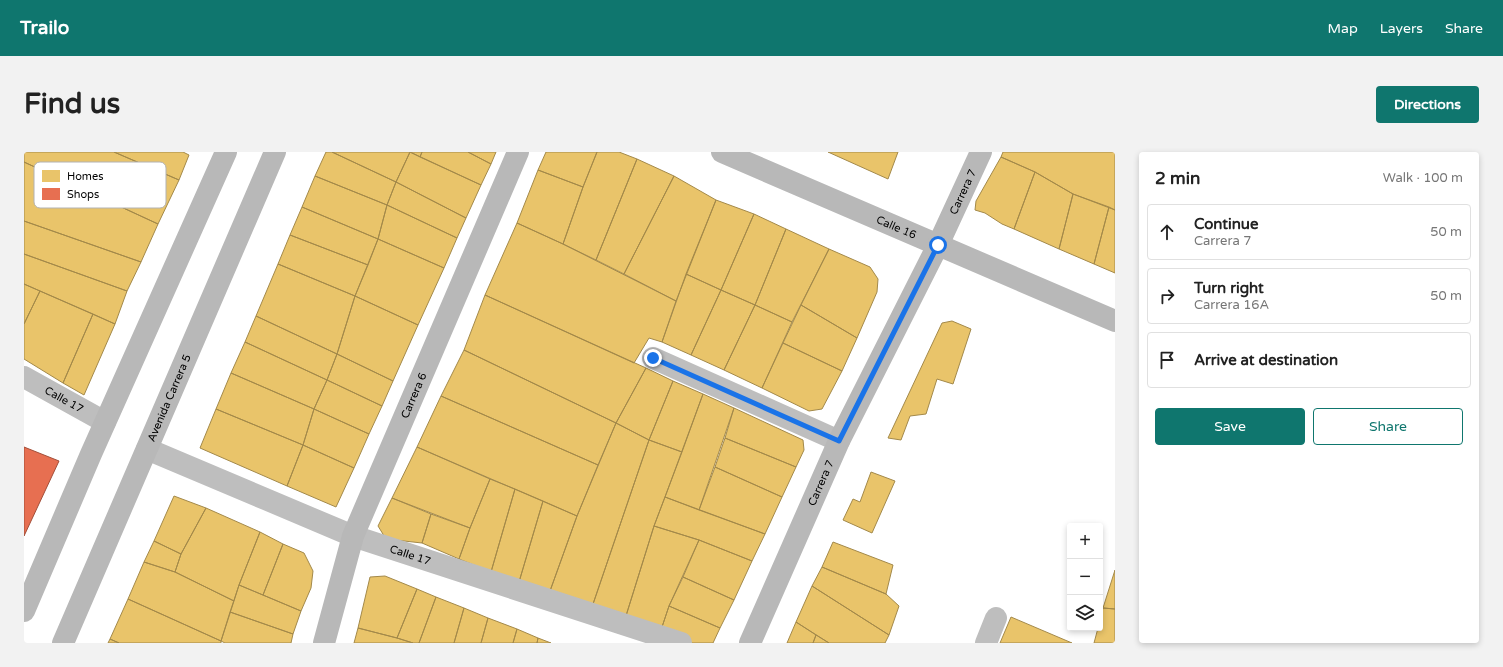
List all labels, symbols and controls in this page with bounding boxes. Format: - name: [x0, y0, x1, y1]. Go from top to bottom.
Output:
- text: Trailo: [20, 17, 69, 39]
- text: Map: [1328, 20, 1358, 37]
- text: Layers: [1380, 20, 1423, 37]
- text: Share: [1445, 20, 1483, 37]
- button: Directions: [1376, 86, 1479, 123]
- text: Find us: [24, 87, 120, 121]
- legend: [34, 162, 166, 208]
- street label: Carrera 7: [947, 167, 979, 217]
- text: 2 min: [1155, 168, 1200, 189]
- text: Homes: [67, 170, 103, 183]
- text: Walk · 100 m: [1383, 170, 1463, 186]
- text: Shops: [67, 188, 99, 201]
- street label: Calle 16: [875, 213, 919, 241]
- text: Continue: [1194, 215, 1258, 233]
- icon: ahead: [1156, 221, 1178, 243]
- text: 50 m: [1430, 224, 1462, 240]
- text: Carrera 7: [1194, 233, 1251, 249]
- route start: [929, 236, 947, 254]
- text: Turn right: [1194, 279, 1264, 297]
- icon: right: [1156, 285, 1178, 307]
- text: 50 m: [1430, 288, 1462, 304]
- text: Carrera 16A: [1194, 297, 1269, 313]
- route end: [644, 349, 662, 367]
- icon: arrive: [1156, 349, 1178, 371]
- text: Arrive at destination: [1194, 351, 1338, 369]
- street label: Avenida Carrera 5: [144, 352, 193, 444]
- street label: Carrera 6: [398, 370, 429, 420]
- street label: Calle 17: [43, 383, 86, 415]
- button: Save: [1155, 408, 1305, 445]
- button: Share: [1313, 408, 1463, 445]
- street label: Carrera 7: [805, 458, 836, 508]
- map controls: [1067, 523, 1103, 631]
- button: +: [1067, 523, 1103, 559]
- street label: Calle 17: [388, 542, 433, 567]
- button: −: [1067, 559, 1103, 595]
- button: layers: [1067, 595, 1103, 631]

